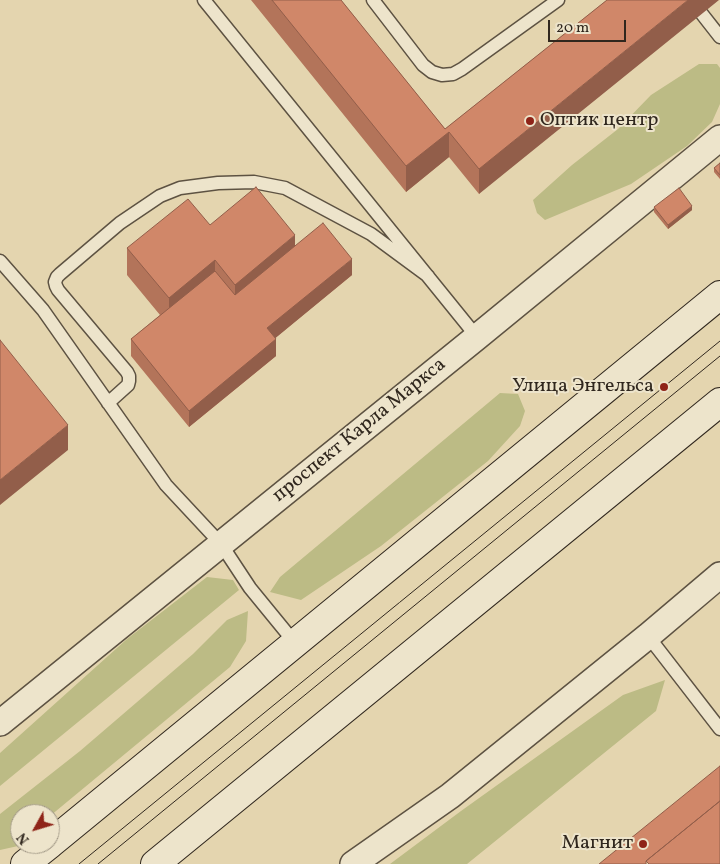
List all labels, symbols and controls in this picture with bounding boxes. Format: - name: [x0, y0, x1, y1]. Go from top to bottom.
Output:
- scale bar: [550, 10, 628, 42]
- text: 20 m: [556, 18, 589, 39]
- place label: Оптик центр: [540, 109, 658, 133]
- marker: Оптик центр: [524, 115, 536, 127]
- street label: проспект Карла Маркса: [268, 354, 452, 508]
- place label: Улица Энгельса: [512, 375, 654, 399]
- marker: Улица Энгельса: [658, 381, 670, 393]
- north arrow: [10, 804, 60, 854]
- text: N: [13, 828, 34, 848]
- place label: Магнит: [561, 832, 633, 856]
- marker: Магнит: [637, 838, 649, 850]

